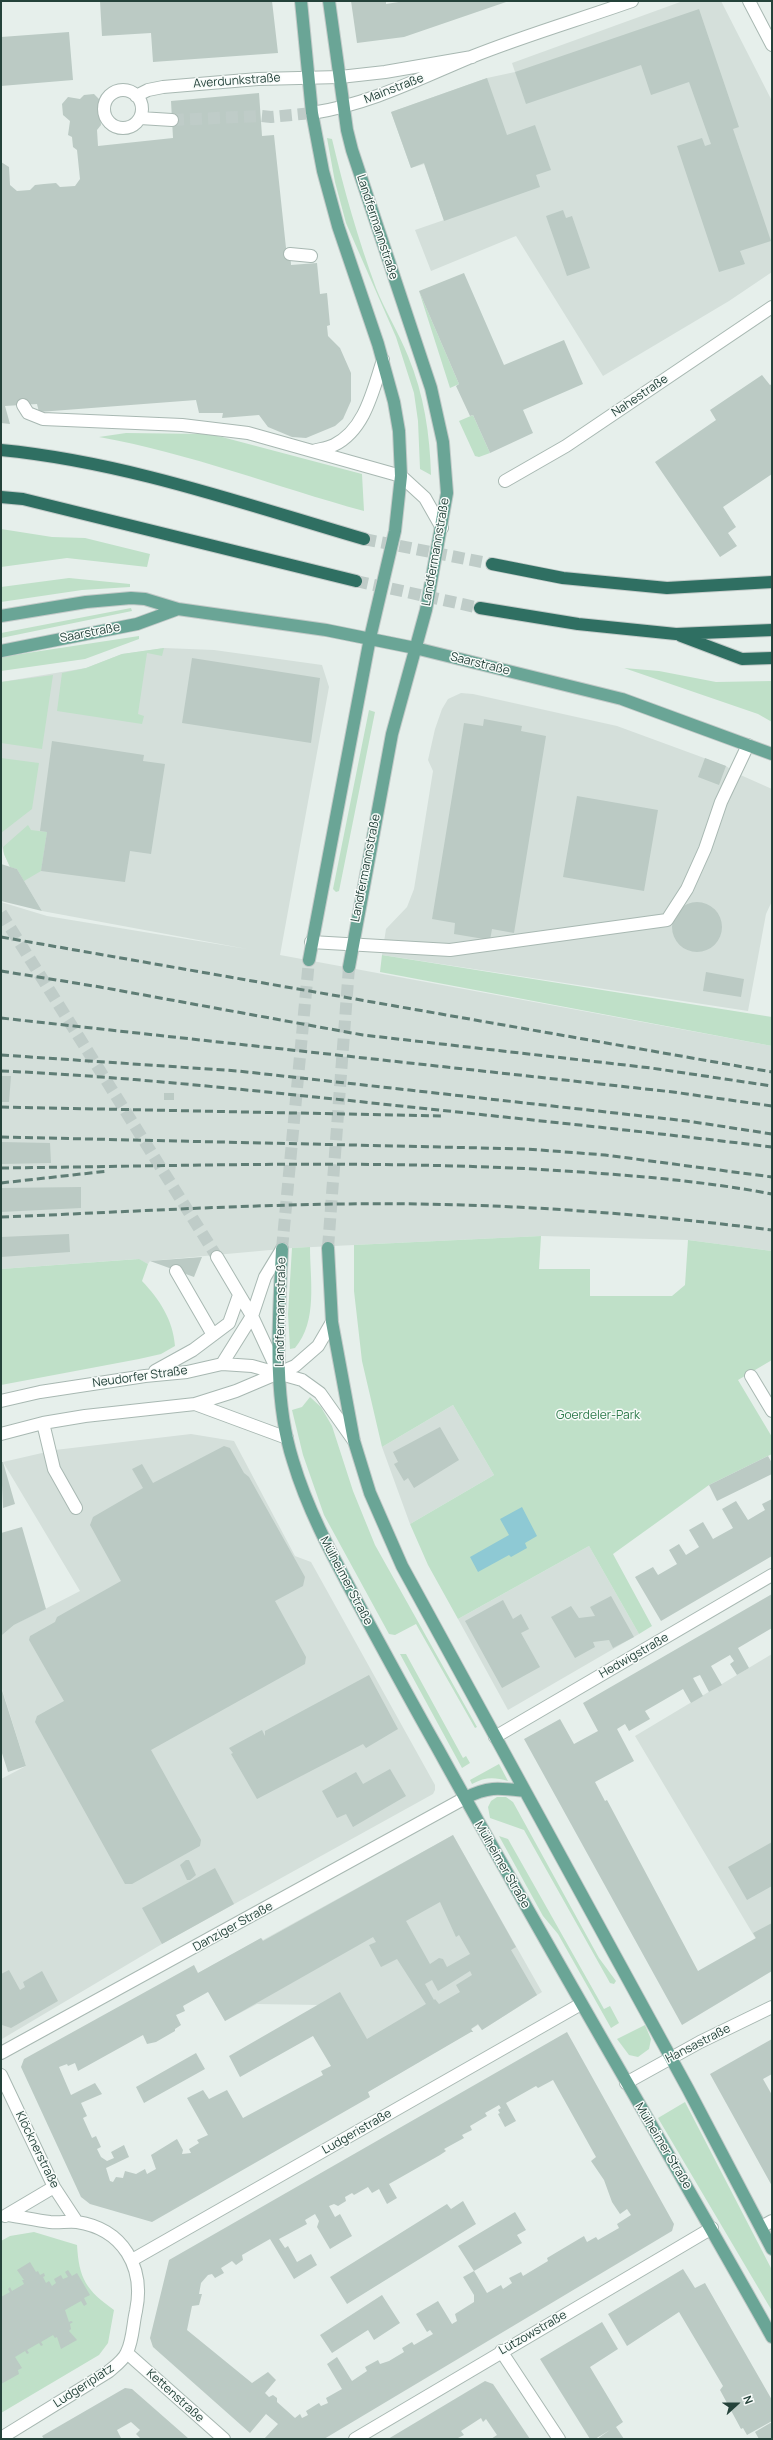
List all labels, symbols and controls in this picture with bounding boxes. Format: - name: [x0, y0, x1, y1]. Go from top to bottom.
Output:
- street label: Averdunkstraße: [193, 71, 281, 91]
- street label: Mainstraße: [362, 71, 426, 107]
- street label: Landfermannstraße: [353, 173, 401, 281]
- street label: Nahestraße: [609, 372, 671, 420]
- street label: Landfermannstraße: [419, 497, 453, 607]
- street label: Saarstraße: [59, 620, 121, 646]
- street label: Saarstraße: [449, 650, 511, 678]
- street label: Landfermannstraße: [348, 813, 384, 923]
- street label: Landfermannstraße: [273, 1257, 289, 1367]
- street label: Neudorfer Straße: [92, 1363, 188, 1391]
- park label: Goerdeler-Park: [556, 1409, 640, 1423]
- street label: Mülheimer Straße: [317, 1534, 375, 1628]
- street label: Hedwigstraße: [597, 1630, 671, 1682]
- street label: Mülheimer Straße: [471, 1819, 533, 1911]
- street label: Danziger Straße: [191, 1899, 275, 1955]
- street label: Hansastraße: [663, 2021, 733, 2067]
- street label: Mülheimer Straße: [632, 2100, 694, 2192]
- street label: Ludgeristraße: [320, 2106, 394, 2158]
- street label: Klöcknerstraße: [12, 2109, 62, 2191]
- street label: Lützowstraße: [497, 2308, 569, 2358]
- street label: Ludgeriplatz: [51, 2361, 117, 2411]
- street label: Kettenstraße: [143, 2366, 207, 2426]
- north arrow: [717, 2384, 757, 2424]
- text: N: [740, 2393, 757, 2406]

